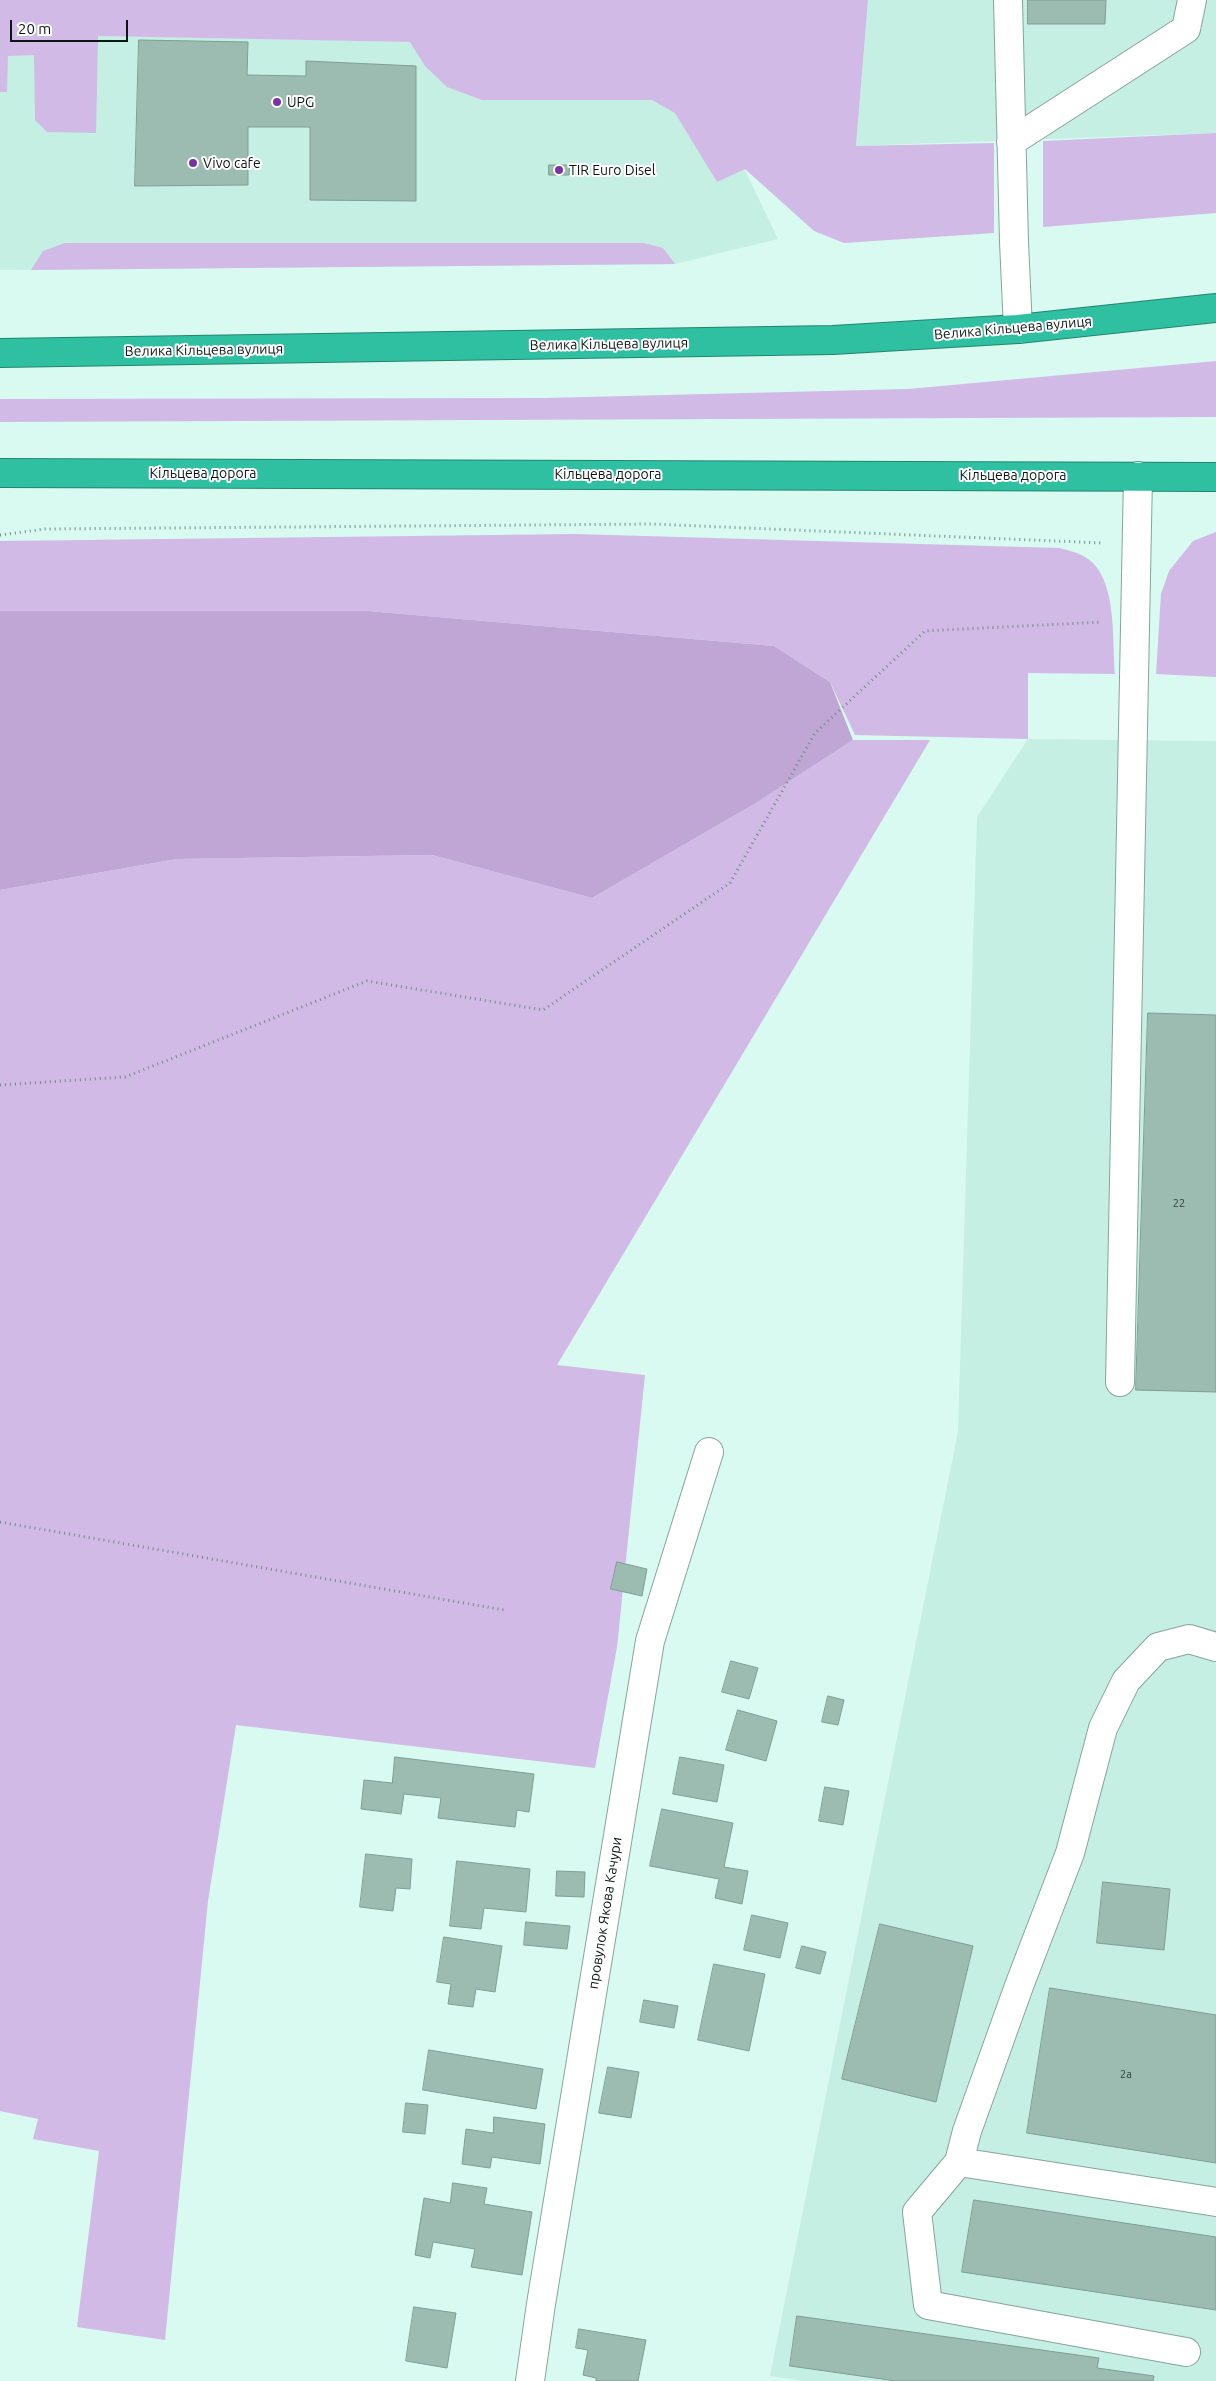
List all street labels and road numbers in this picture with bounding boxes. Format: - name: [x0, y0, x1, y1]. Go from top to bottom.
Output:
- street label: Велика Кільцева вулиця: [933, 313, 1093, 343]
- street label: Велика Кільцева вулиця: [530, 334, 688, 354]
- street label: Велика Кільцева вулиця: [125, 340, 283, 360]
- street label: Кільцева дорога: [150, 465, 256, 481]
- street label: Кільцева дорога: [555, 466, 661, 482]
- street label: Кільцева дорога: [960, 467, 1066, 483]
- street label: провулок Якова Качури: [585, 1836, 625, 1990]

